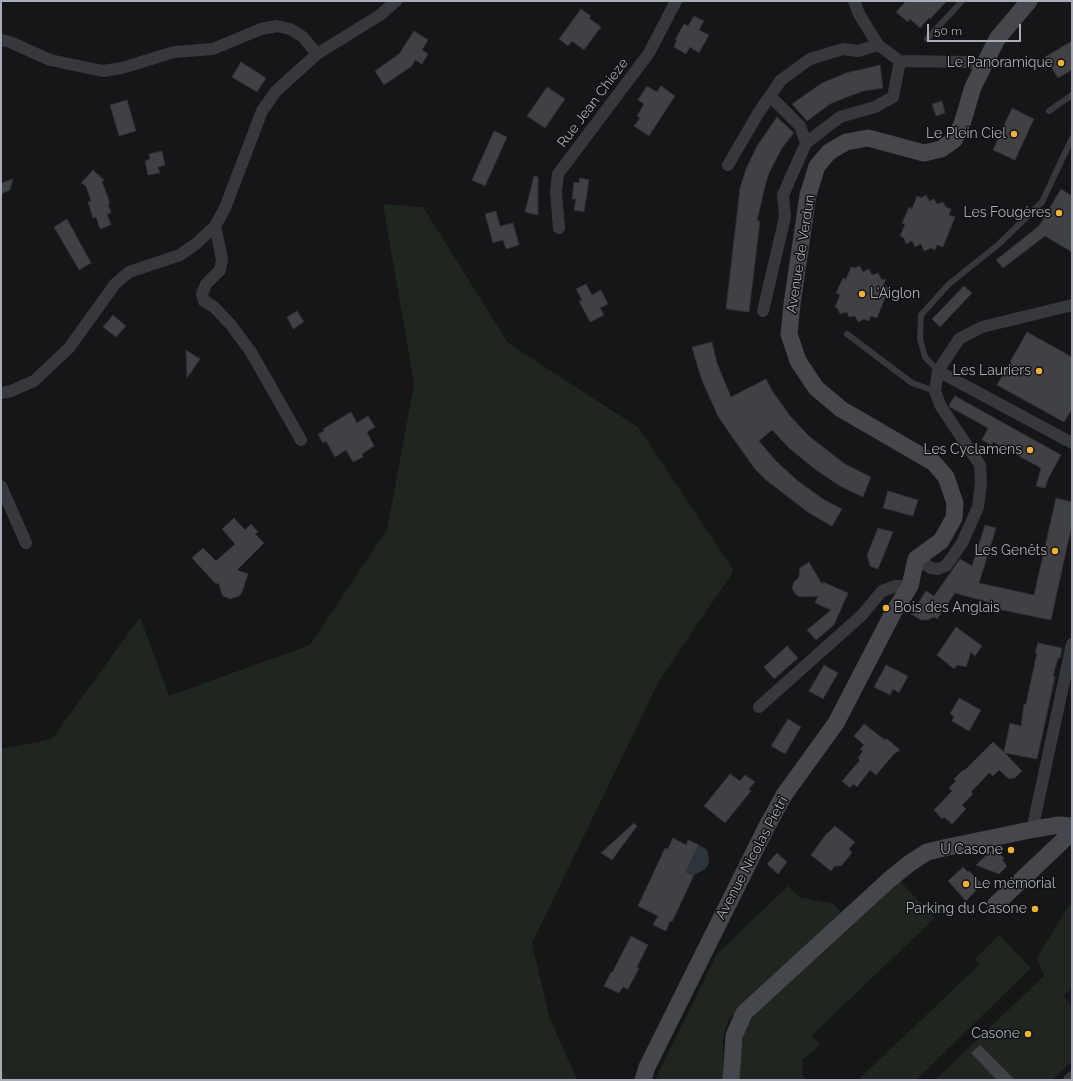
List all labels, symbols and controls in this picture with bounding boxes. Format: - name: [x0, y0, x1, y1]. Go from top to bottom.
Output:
- scale bar: [929, 16, 1023, 42]
- text: 50 m: [934, 24, 962, 38]
- street label: Rue Jean Chieze: [554, 55, 632, 151]
- place label: Le Panoramique: [947, 55, 1053, 71]
- marker: Le Panoramique: [1056, 58, 1066, 68]
- place label: Le Plein Ciel: [926, 126, 1006, 142]
- marker: Le Plein Ciel: [1009, 129, 1019, 139]
- street label: Avenue de Verdun: [783, 193, 819, 315]
- place label: Les Fougères: [963, 205, 1051, 221]
- marker: Les Fougères: [1054, 208, 1064, 218]
- place label: L'Aiglon: [870, 286, 920, 302]
- marker: L'Aiglon: [857, 289, 867, 299]
- place label: Les Lauriers: [952, 363, 1031, 379]
- marker: Les Lauriers: [1034, 366, 1044, 376]
- place label: Les Cyclamens: [923, 442, 1022, 458]
- marker: Les Cyclamens: [1025, 445, 1035, 455]
- place label: Les Genêts: [974, 543, 1047, 559]
- marker: Les Genêts: [1050, 546, 1060, 556]
- place label: Bois des Anglais: [894, 600, 1000, 616]
- marker: Bois des Anglais: [881, 603, 891, 613]
- street label: Avenue Nicolas Pietri: [712, 794, 792, 922]
- place label: U Casone: [940, 842, 1003, 858]
- marker: U Casone: [1006, 845, 1016, 855]
- place label: Le mémorial: [974, 876, 1055, 892]
- marker: Le mémorial: [961, 879, 971, 889]
- place label: Parking du Casone: [906, 901, 1027, 917]
- marker: Parking du Casone: [1030, 904, 1040, 914]
- place label: Casone: [971, 1026, 1020, 1042]
- marker: Casone: [1023, 1029, 1033, 1039]

